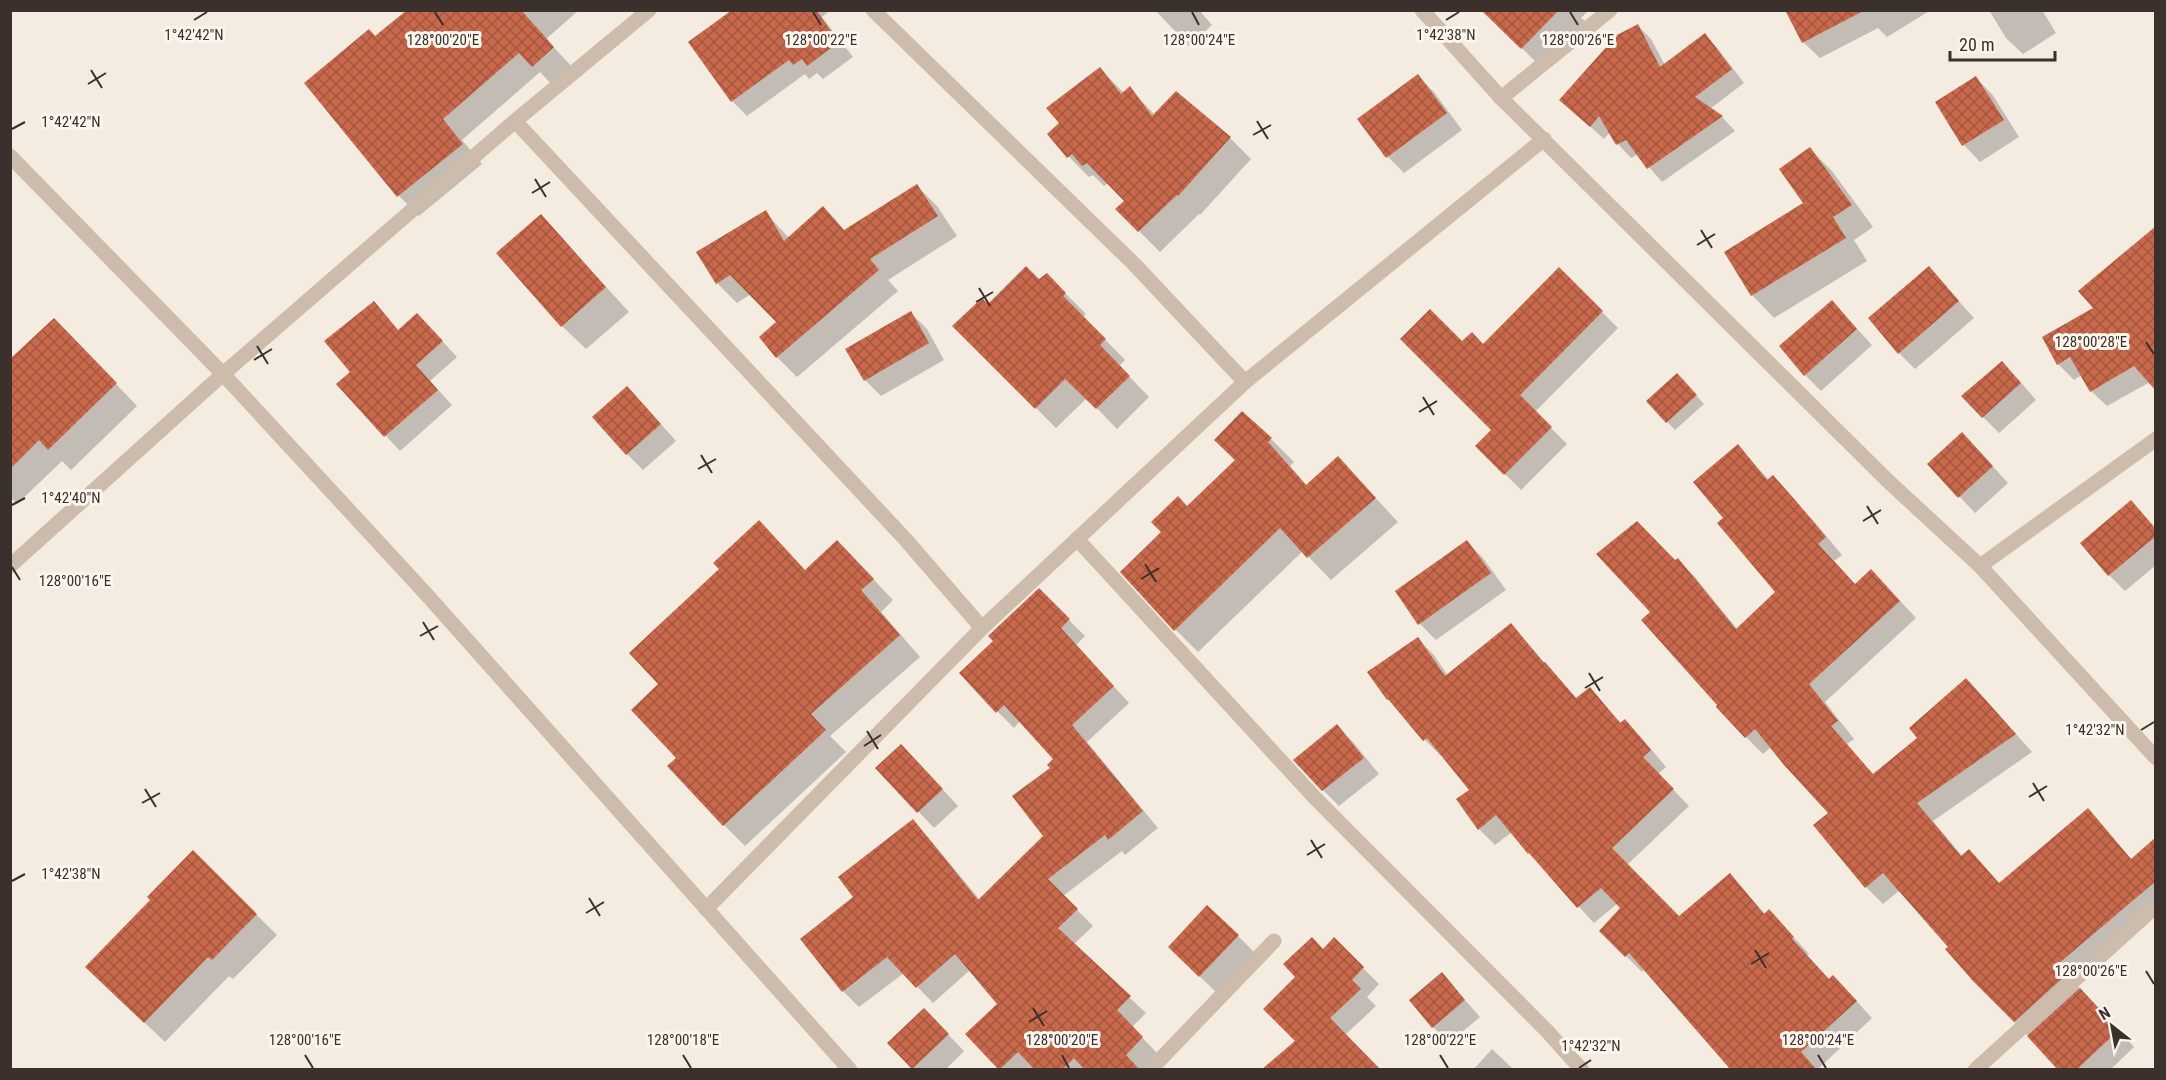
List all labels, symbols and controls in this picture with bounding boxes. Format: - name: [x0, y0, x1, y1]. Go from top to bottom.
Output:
- scale bar: [1950, 24, 2055, 62]
- text: 1°42'42"N: [164, 26, 224, 44]
- text: 1°42'38"N: [1416, 26, 1476, 44]
- text: 128°00'20"E: [407, 31, 479, 49]
- text: 128°00'22"E: [785, 31, 857, 49]
- text: 128°00'24"E: [1163, 31, 1235, 49]
- text: 128°00'26"E: [1542, 31, 1614, 49]
- text: 20 m: [1959, 34, 1994, 55]
- text: 1°42'42"N: [41, 113, 101, 131]
- text: 128°00'28"E: [2055, 333, 2127, 351]
- text: 1°42'40"N: [41, 489, 101, 507]
- text: 128°00'16"E: [39, 572, 111, 590]
- text: 1°42'32"N: [2065, 721, 2125, 739]
- text: 1°42'38"N: [41, 865, 101, 883]
- text: 128°00'26"E: [2055, 962, 2127, 980]
- north arrow: [2082, 996, 2142, 1056]
- text: N: [2095, 1003, 2114, 1024]
- text: 128°00'16"E: [269, 1031, 341, 1049]
- text: 128°00'18"E: [647, 1031, 719, 1049]
- text: 128°00'20"E: [1026, 1031, 1098, 1049]
- text: 128°00'22"E: [1404, 1031, 1476, 1049]
- text: 128°00'24"E: [1782, 1031, 1854, 1049]
- text: 1°42'32"N: [1561, 1037, 1621, 1055]

